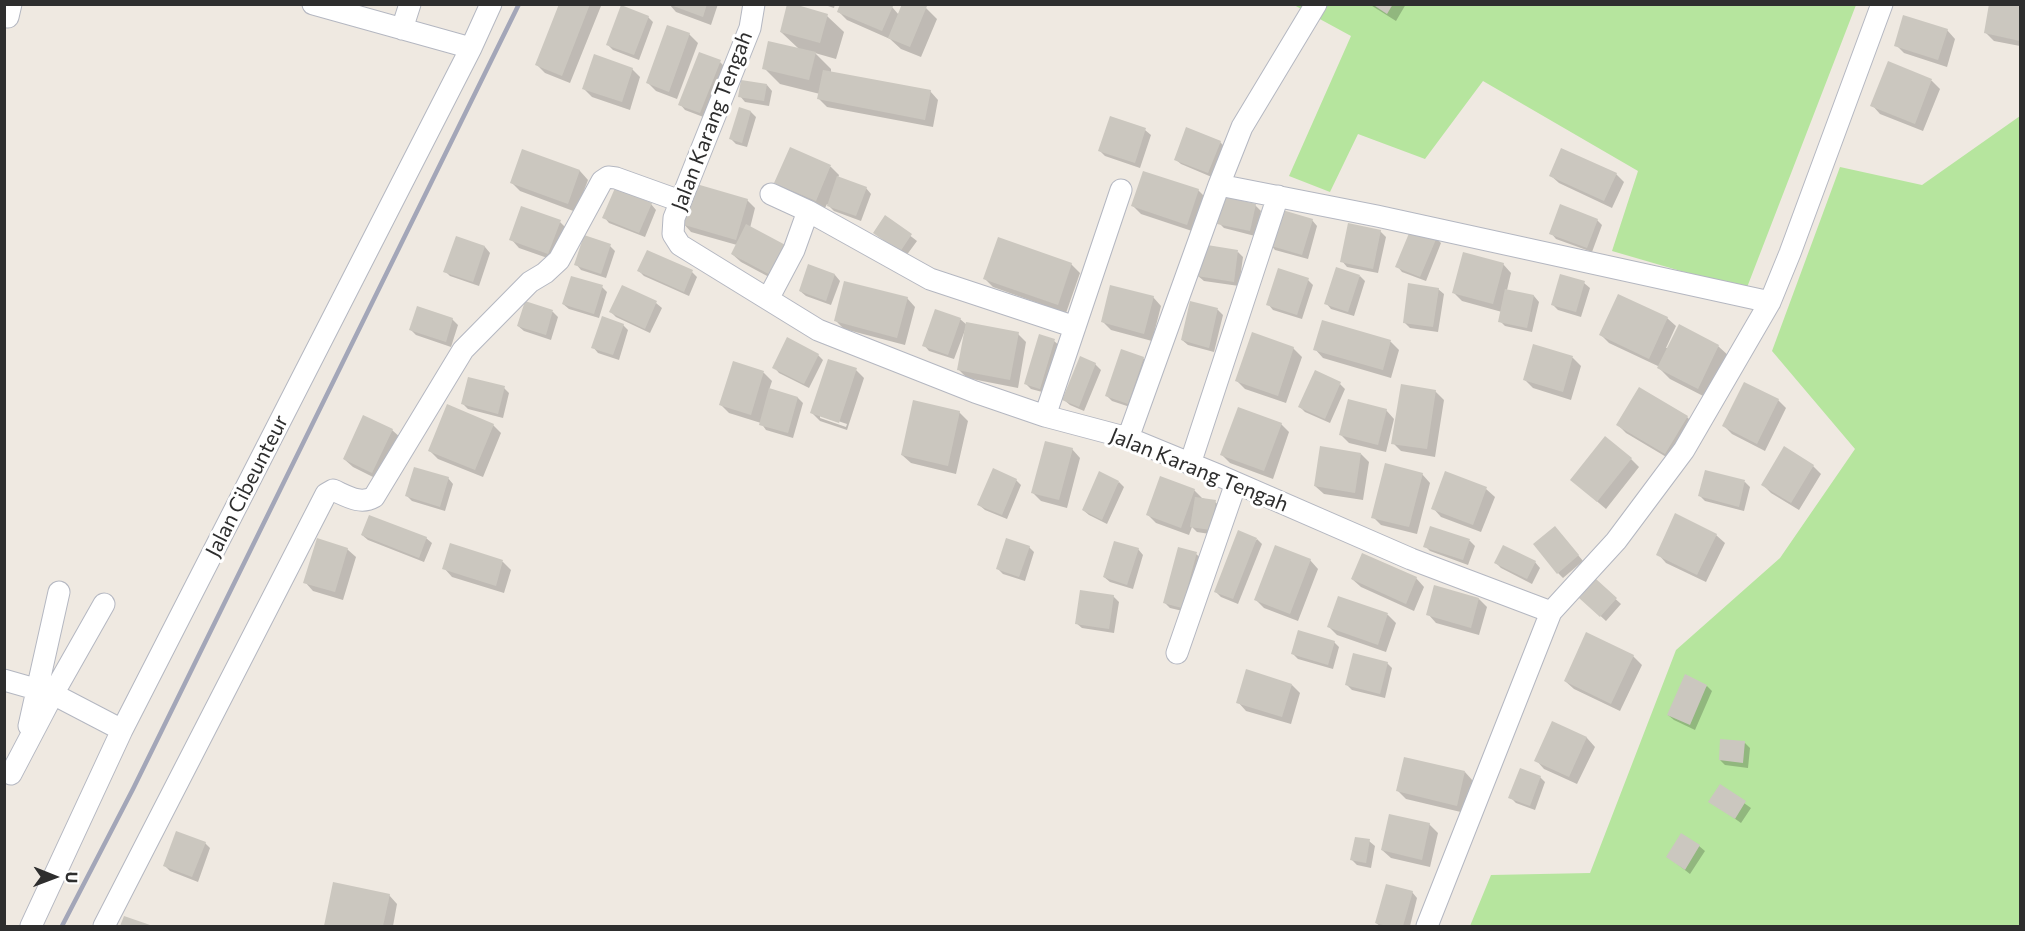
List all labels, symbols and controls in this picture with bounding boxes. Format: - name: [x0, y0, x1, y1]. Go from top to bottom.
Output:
- street label: Jalan Karang Tengah: [666, 28, 758, 214]
- street label: Jalan Cibeunteur: [200, 411, 294, 561]
- street label: Jalan Karang Tengah: [1106, 423, 1292, 517]
- north arrow: [24, 847, 84, 907]
- text: U: [63, 871, 82, 883]

